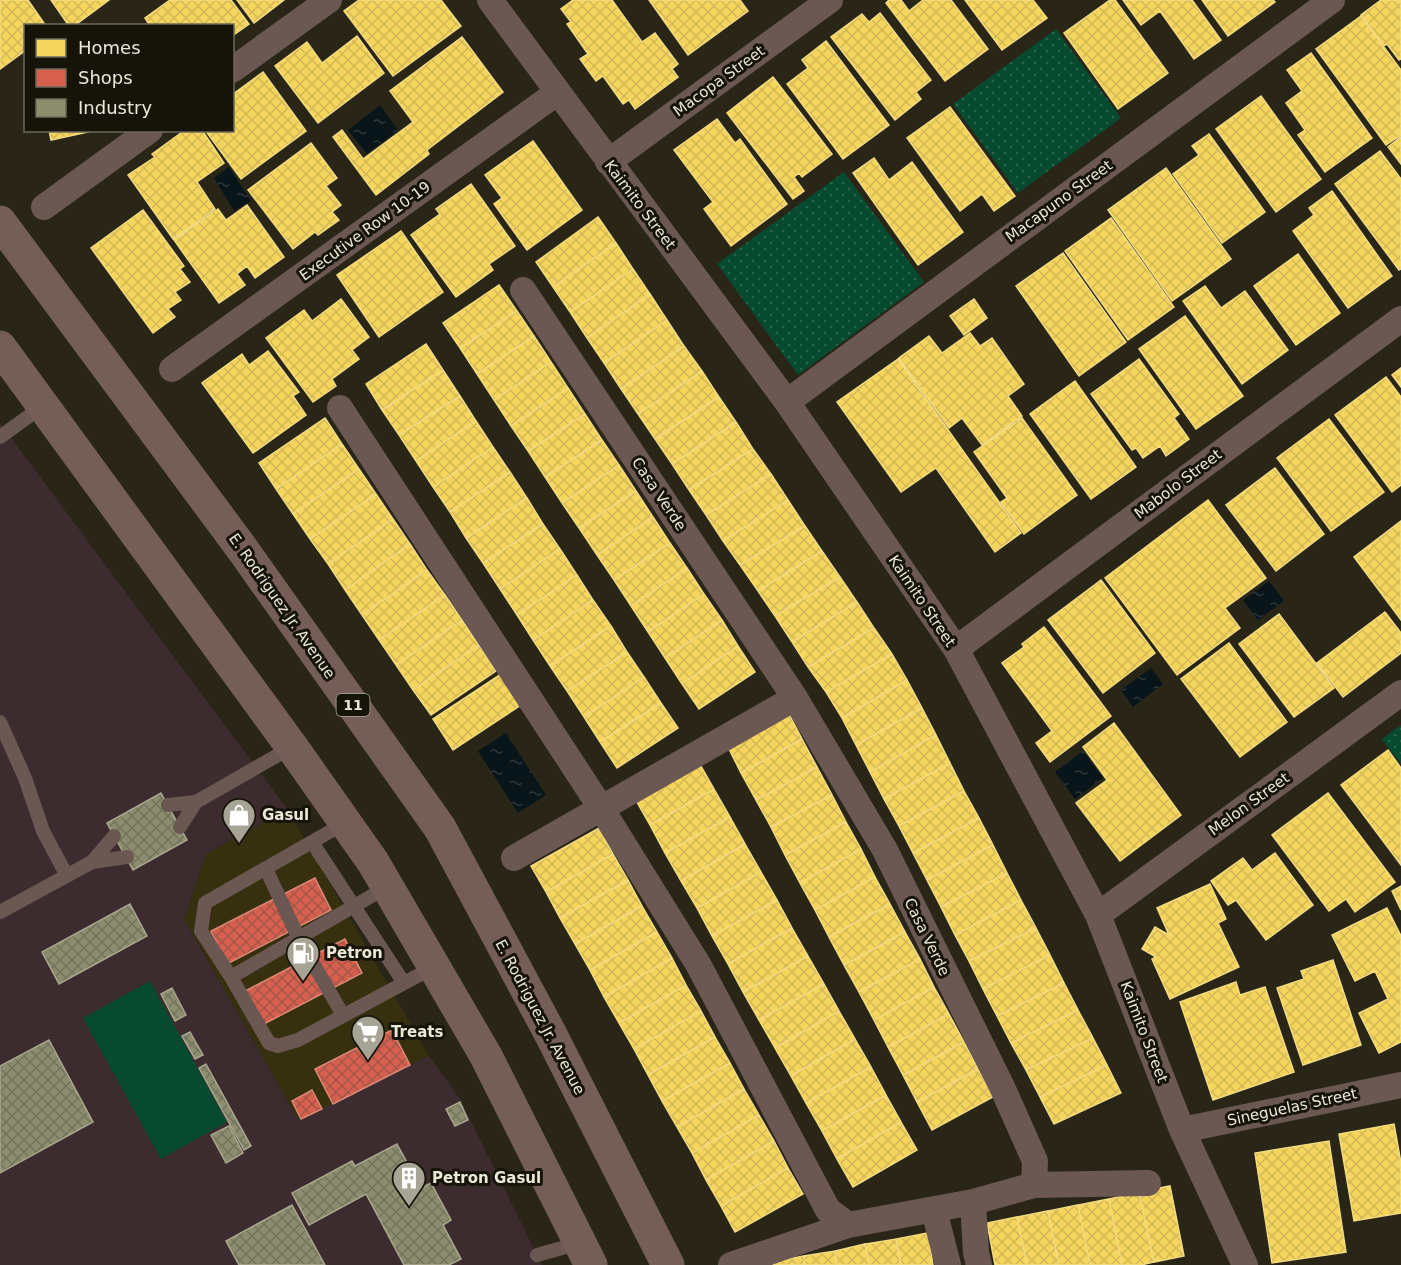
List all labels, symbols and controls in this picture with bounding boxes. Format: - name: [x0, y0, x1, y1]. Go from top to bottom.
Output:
- legend: [24, 24, 234, 132]
- text: Homes: [78, 37, 141, 58]
- street label: Macopa Street: [670, 42, 768, 120]
- text: Shops: [78, 67, 133, 88]
- text: Industry: [78, 97, 152, 118]
- street label: Macapuno Street: [1002, 156, 1116, 246]
- street label: Kaimito Street: [601, 157, 679, 253]
- street label: Executive Row 10-19: [296, 177, 434, 285]
- street label: Mabolo Street: [1131, 445, 1225, 523]
- street label: Casa Verde: [628, 454, 690, 534]
- street label: E. Rodriguez Jr. Avenue: [225, 530, 339, 682]
- street label: Kaimito Street: [885, 552, 959, 651]
- road number: 11: [336, 694, 370, 716]
- street label: Melon Street: [1205, 769, 1293, 839]
- shop icon: Gasul: [221, 797, 257, 844]
- place label: Gasul: [262, 806, 309, 824]
- street label: Casa Verde: [900, 895, 954, 979]
- fuel station icon: Petron: [285, 935, 321, 982]
- street label: E. Rodriguez Jr. Avenue: [491, 936, 589, 1098]
- place label: Petron: [326, 944, 383, 962]
- street label: Kaimito Street: [1116, 979, 1172, 1085]
- supermarket icon: Treats: [350, 1014, 386, 1061]
- place label: Treats: [391, 1023, 443, 1041]
- street label: Sineguelas Street: [1225, 1084, 1359, 1130]
- building icon: Petron Gasul: [391, 1160, 427, 1207]
- place label: Petron Gasul: [432, 1169, 541, 1187]

